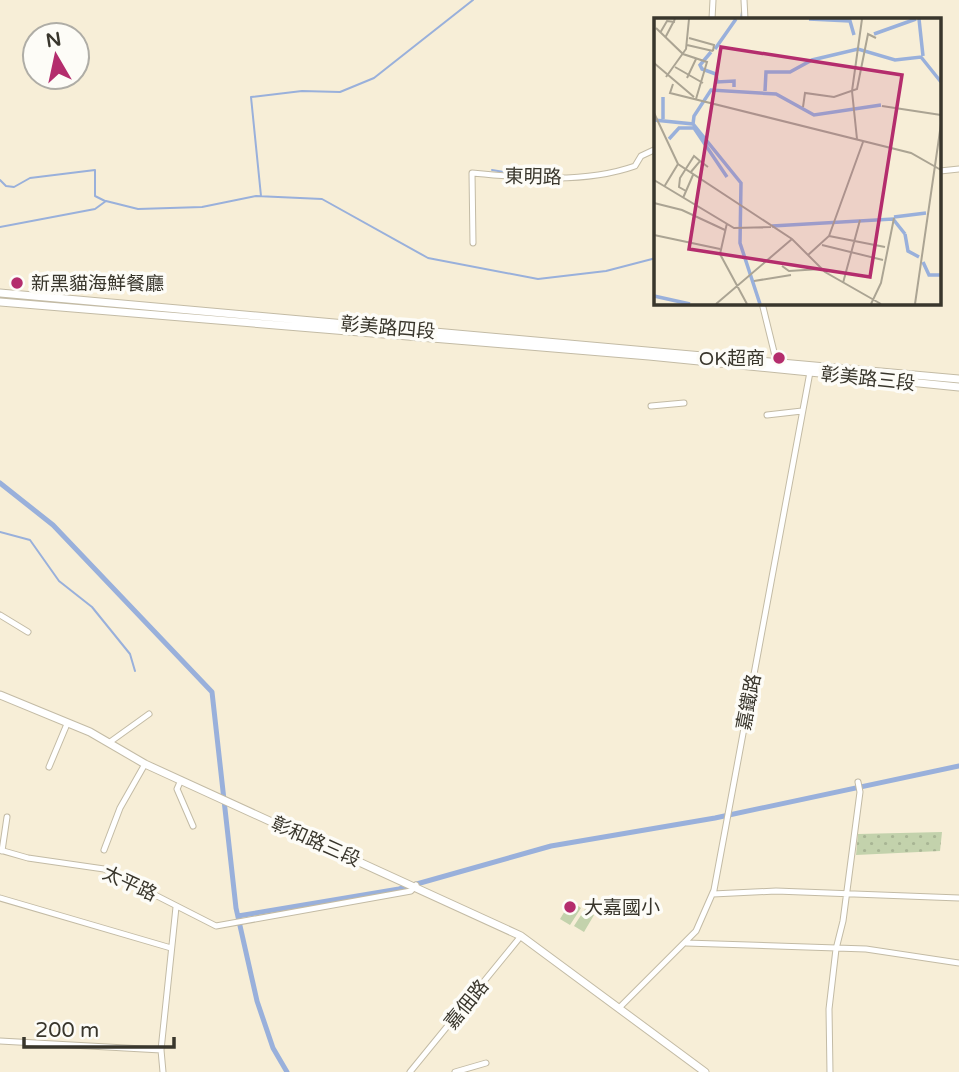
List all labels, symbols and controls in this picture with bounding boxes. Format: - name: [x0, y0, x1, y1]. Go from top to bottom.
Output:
- inset map: [654, 18, 942, 304]
- north arrow: [21, 21, 91, 91]
- text: N: [44, 28, 63, 52]
- street label: 東明路: [504, 166, 562, 188]
- place label: 新黑貓海鮮餐廳: [31, 273, 164, 295]
- marker: 新黑貓海鮮餐廳: [9, 275, 25, 291]
- street label: 彰美路四段: [340, 313, 436, 343]
- place label: OK超商: [699, 348, 765, 370]
- marker: OK超商: [771, 350, 787, 366]
- street label: 彰美路三段: [819, 363, 916, 395]
- street label: 嘉鐵路: [733, 672, 765, 732]
- street label: 彰和路三段: [268, 813, 363, 871]
- street label: 太平路: [99, 862, 160, 906]
- place label: 大嘉國小: [584, 897, 660, 919]
- marker: 大嘉國小: [562, 899, 578, 915]
- street label: 嘉佃路: [440, 976, 493, 1034]
- scale bar: [24, 1006, 175, 1050]
- text: 200 m: [35, 1018, 99, 1043]

